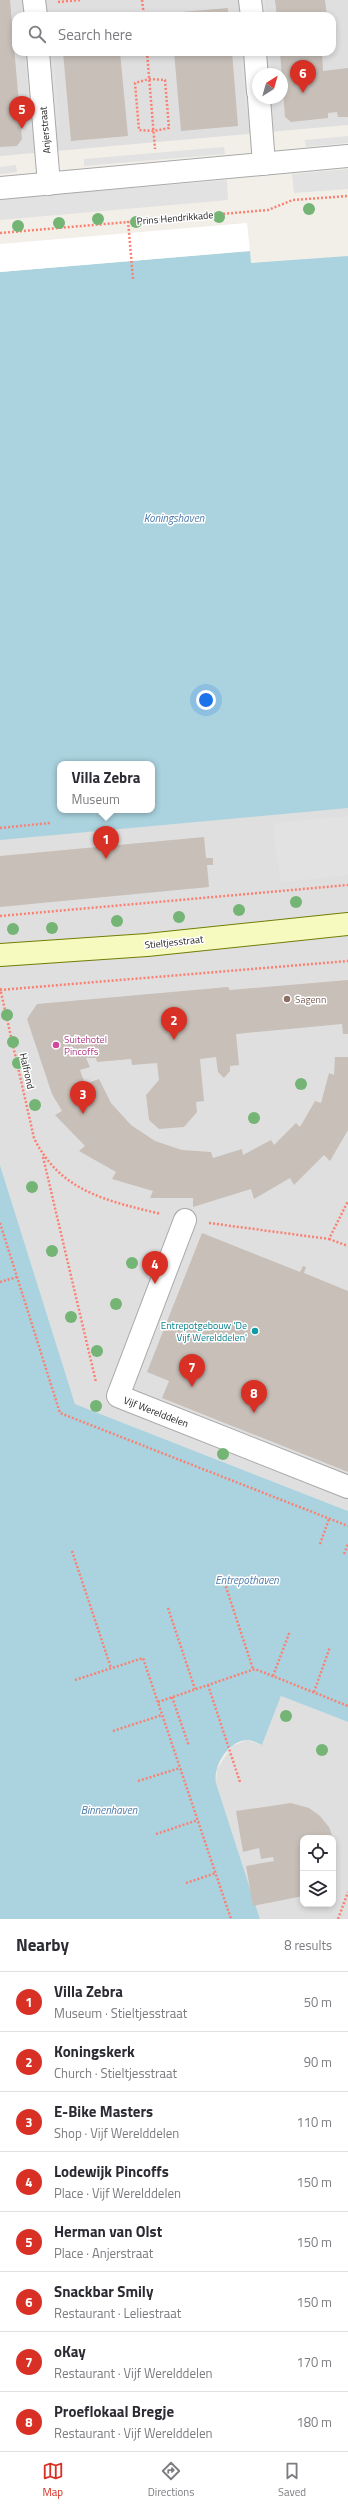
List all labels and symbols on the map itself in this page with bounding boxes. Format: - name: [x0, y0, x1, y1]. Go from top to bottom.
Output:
- pin: 6: [290, 60, 316, 93]
- north arrow: [252, 68, 288, 104]
- pin: 5: [9, 96, 35, 129]
- street label: Anjerstraat: [35, 105, 55, 154]
- street label: Prins Hendrikkade: [136, 207, 214, 229]
- water label: Koningshaven: [144, 510, 205, 526]
- your location: [196, 690, 216, 710]
- pin: 1: [93, 826, 119, 859]
- street label: Stieltjesstraat: [144, 931, 205, 953]
- place label: Sagenn: [295, 992, 326, 1007]
- marker: Sagenn: [282, 994, 292, 1004]
- pin: 2: [161, 1007, 187, 1040]
- place label: Suitehotel Pincoffs: [64, 1032, 107, 1059]
- marker: Suitehotel Pincoffs: [51, 1040, 61, 1050]
- street label: Halfrond: [16, 1051, 38, 1091]
- pin: 3: [70, 1081, 96, 1114]
- pin: 4: [142, 1251, 168, 1284]
- place label: Entrepotgebouw 'De Vijf Werelddelen': [161, 1318, 247, 1345]
- marker: Entrepotgebouw 'De Vijf Werelddelen': [250, 1326, 260, 1336]
- pin: 7: [179, 1354, 205, 1387]
- pin: 8: [241, 1380, 267, 1413]
- street label: Vijf Werelddelen: [121, 1393, 191, 1431]
- water label: Entrepothaven: [215, 1572, 279, 1588]
- water label: Binnenhaven: [81, 1802, 138, 1818]

